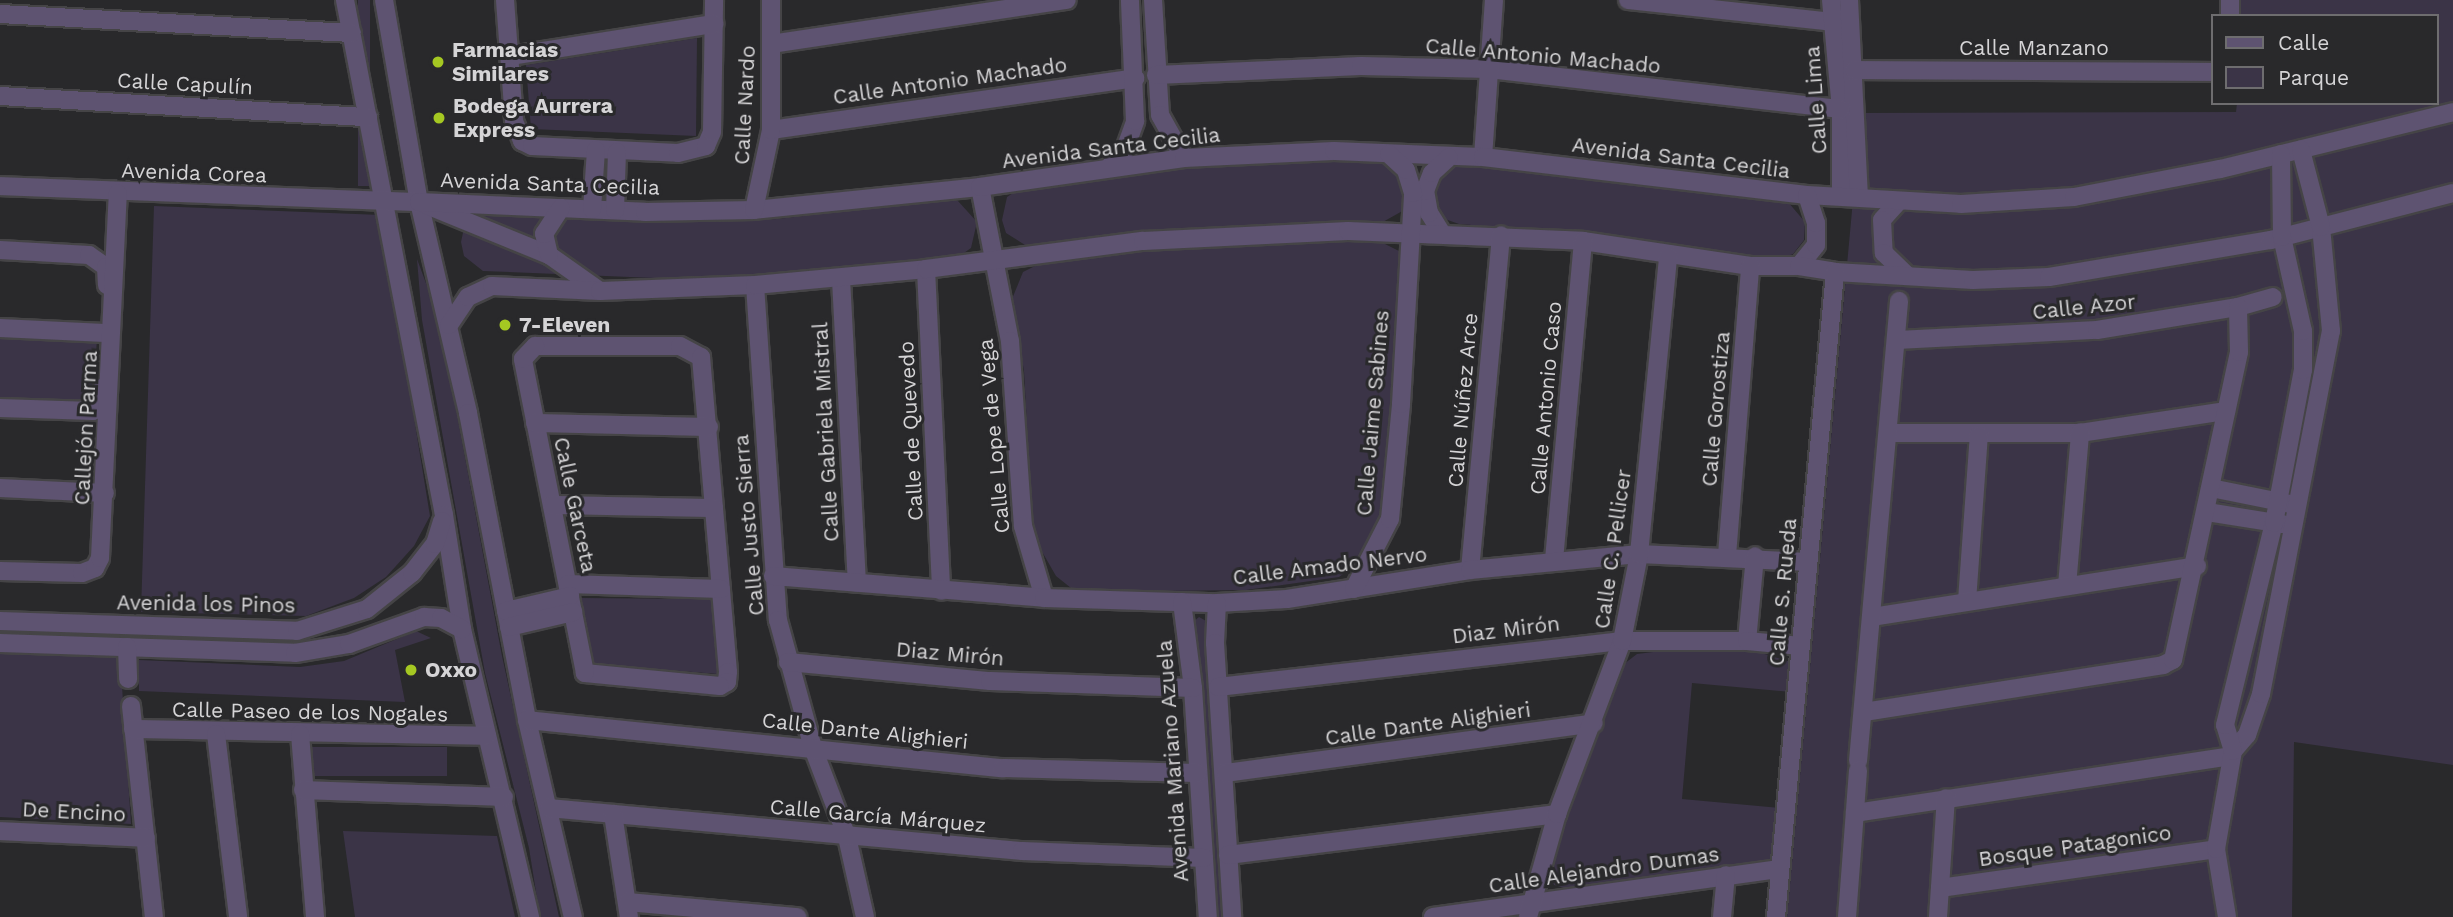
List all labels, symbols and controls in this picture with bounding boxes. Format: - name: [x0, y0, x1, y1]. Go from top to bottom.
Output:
- legend: [2212, 14, 2439, 105]
- text: Calle: [2278, 30, 2329, 55]
- street label: Calle Antonio Machado: [1424, 33, 1662, 79]
- street label: Calle Manzano: [1959, 35, 2109, 61]
- place label: Farmacias Similares: [452, 37, 558, 87]
- street label: Calle Nardo: [729, 45, 761, 165]
- street label: Calle Lima: [1800, 45, 1832, 155]
- street label: Calle Antonio Machado: [831, 52, 1069, 110]
- marker: Farmacias Similares: [430, 54, 446, 70]
- text: Parque: [2278, 65, 2349, 90]
- street label: Calle Capulín: [117, 68, 253, 100]
- place label: Bodega Aurrera Express: [453, 93, 613, 143]
- marker: Bodega Aurrera Express: [431, 110, 447, 126]
- street label: Avenida Santa Cecilia: [1000, 122, 1222, 174]
- street label: Avenida Santa Cecilia: [1570, 132, 1792, 184]
- street label: Avenida Corea: [120, 158, 268, 188]
- street label: Avenida Santa Cecilia: [439, 168, 661, 200]
- street label: Calle Azor: [2031, 289, 2137, 325]
- street label: Calle Antonio Caso: [1525, 300, 1567, 496]
- street label: Calle Jaime Sabines: [1351, 309, 1395, 517]
- street label: Calle Núñez Arce: [1443, 311, 1483, 489]
- place label: 7-Eleven: [519, 312, 610, 338]
- marker: 7-Eleven: [497, 317, 513, 333]
- street label: Calle Gabriela Mistral: [808, 321, 844, 543]
- street label: Calle Gorostiza: [1697, 330, 1735, 488]
- street label: Calle Lope de Vega: [973, 337, 1015, 535]
- street label: Calle de Quevedo: [894, 340, 928, 522]
- street label: Callejón Parma: [69, 350, 103, 506]
- street label: Calle Justo Sierra: [728, 433, 770, 617]
- street label: Calle Garceta: [548, 435, 602, 575]
- street label: Calle C. Pellicer: [1589, 468, 1637, 630]
- street label: Calle S. Rueda: [1764, 517, 1802, 667]
- street label: Calle Amado Nervo: [1231, 542, 1429, 590]
- street label: Avenida los Pinos: [116, 590, 296, 618]
- street label: Diaz Mirón: [1451, 611, 1561, 649]
- street label: Diaz Mirón: [895, 637, 1005, 671]
- street label: Avenida Mariano Azuela: [1152, 638, 1194, 884]
- place label: Oxxo: [425, 657, 477, 683]
- marker: Oxxo: [403, 662, 419, 678]
- street label: Calle Paseo de los Nogales: [172, 697, 448, 727]
- street label: Calle Dante Alighieri: [1323, 697, 1533, 751]
- street label: Calle Dante Alighieri: [760, 708, 970, 754]
- street label: Calle García Márquez: [769, 794, 987, 838]
- street label: De Encino: [22, 797, 126, 827]
- street label: Bosque Patagonico: [1977, 820, 2173, 872]
- street label: Calle Alejandro Dumas: [1487, 841, 1721, 899]

